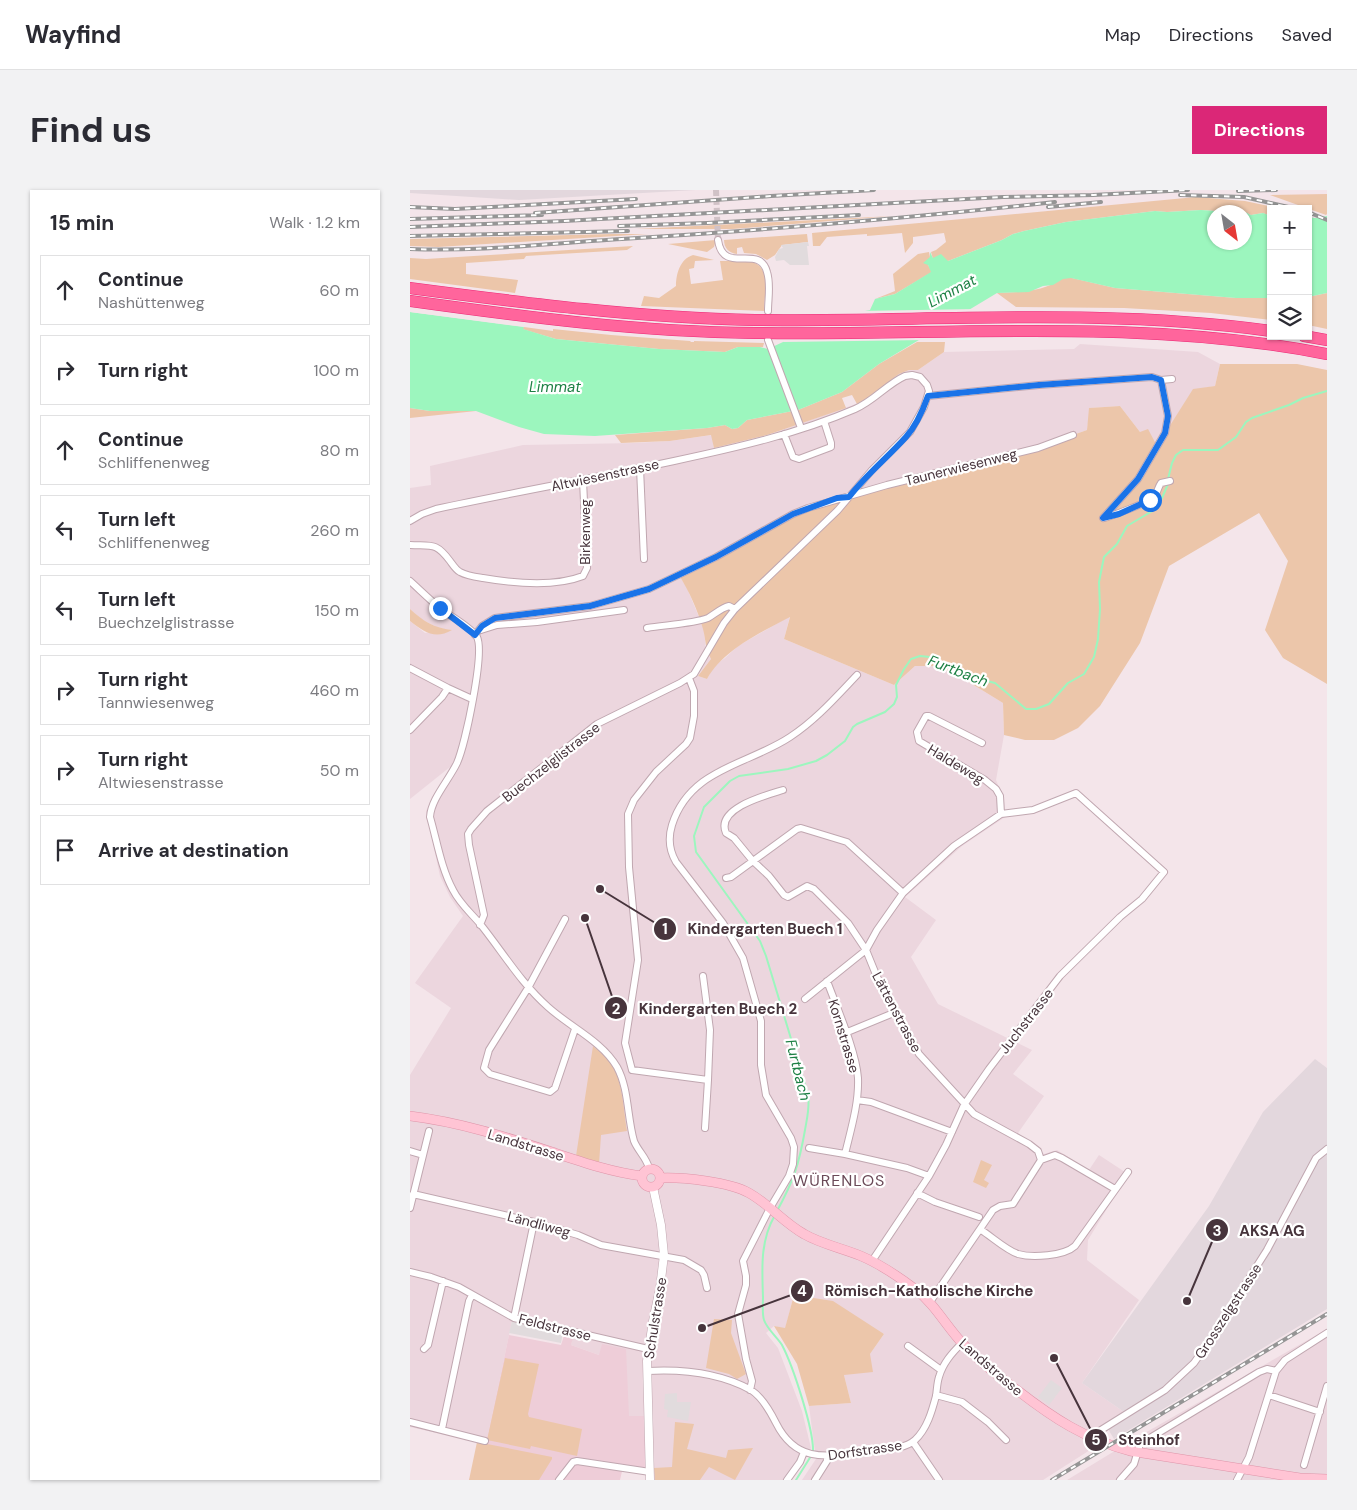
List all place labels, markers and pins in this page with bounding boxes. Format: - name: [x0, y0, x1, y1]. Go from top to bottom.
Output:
- callout: Kindergarten Buech 1: [652, 914, 853, 944]
- callout: Kindergarten Buech 2: [604, 993, 807, 1023]
- callout: AKSA AG: [1204, 1215, 1314, 1245]
- callout: Römisch-Katholische Kirche: [789, 1276, 1043, 1306]
- callout: Steinhof: [1084, 1425, 1190, 1455]

